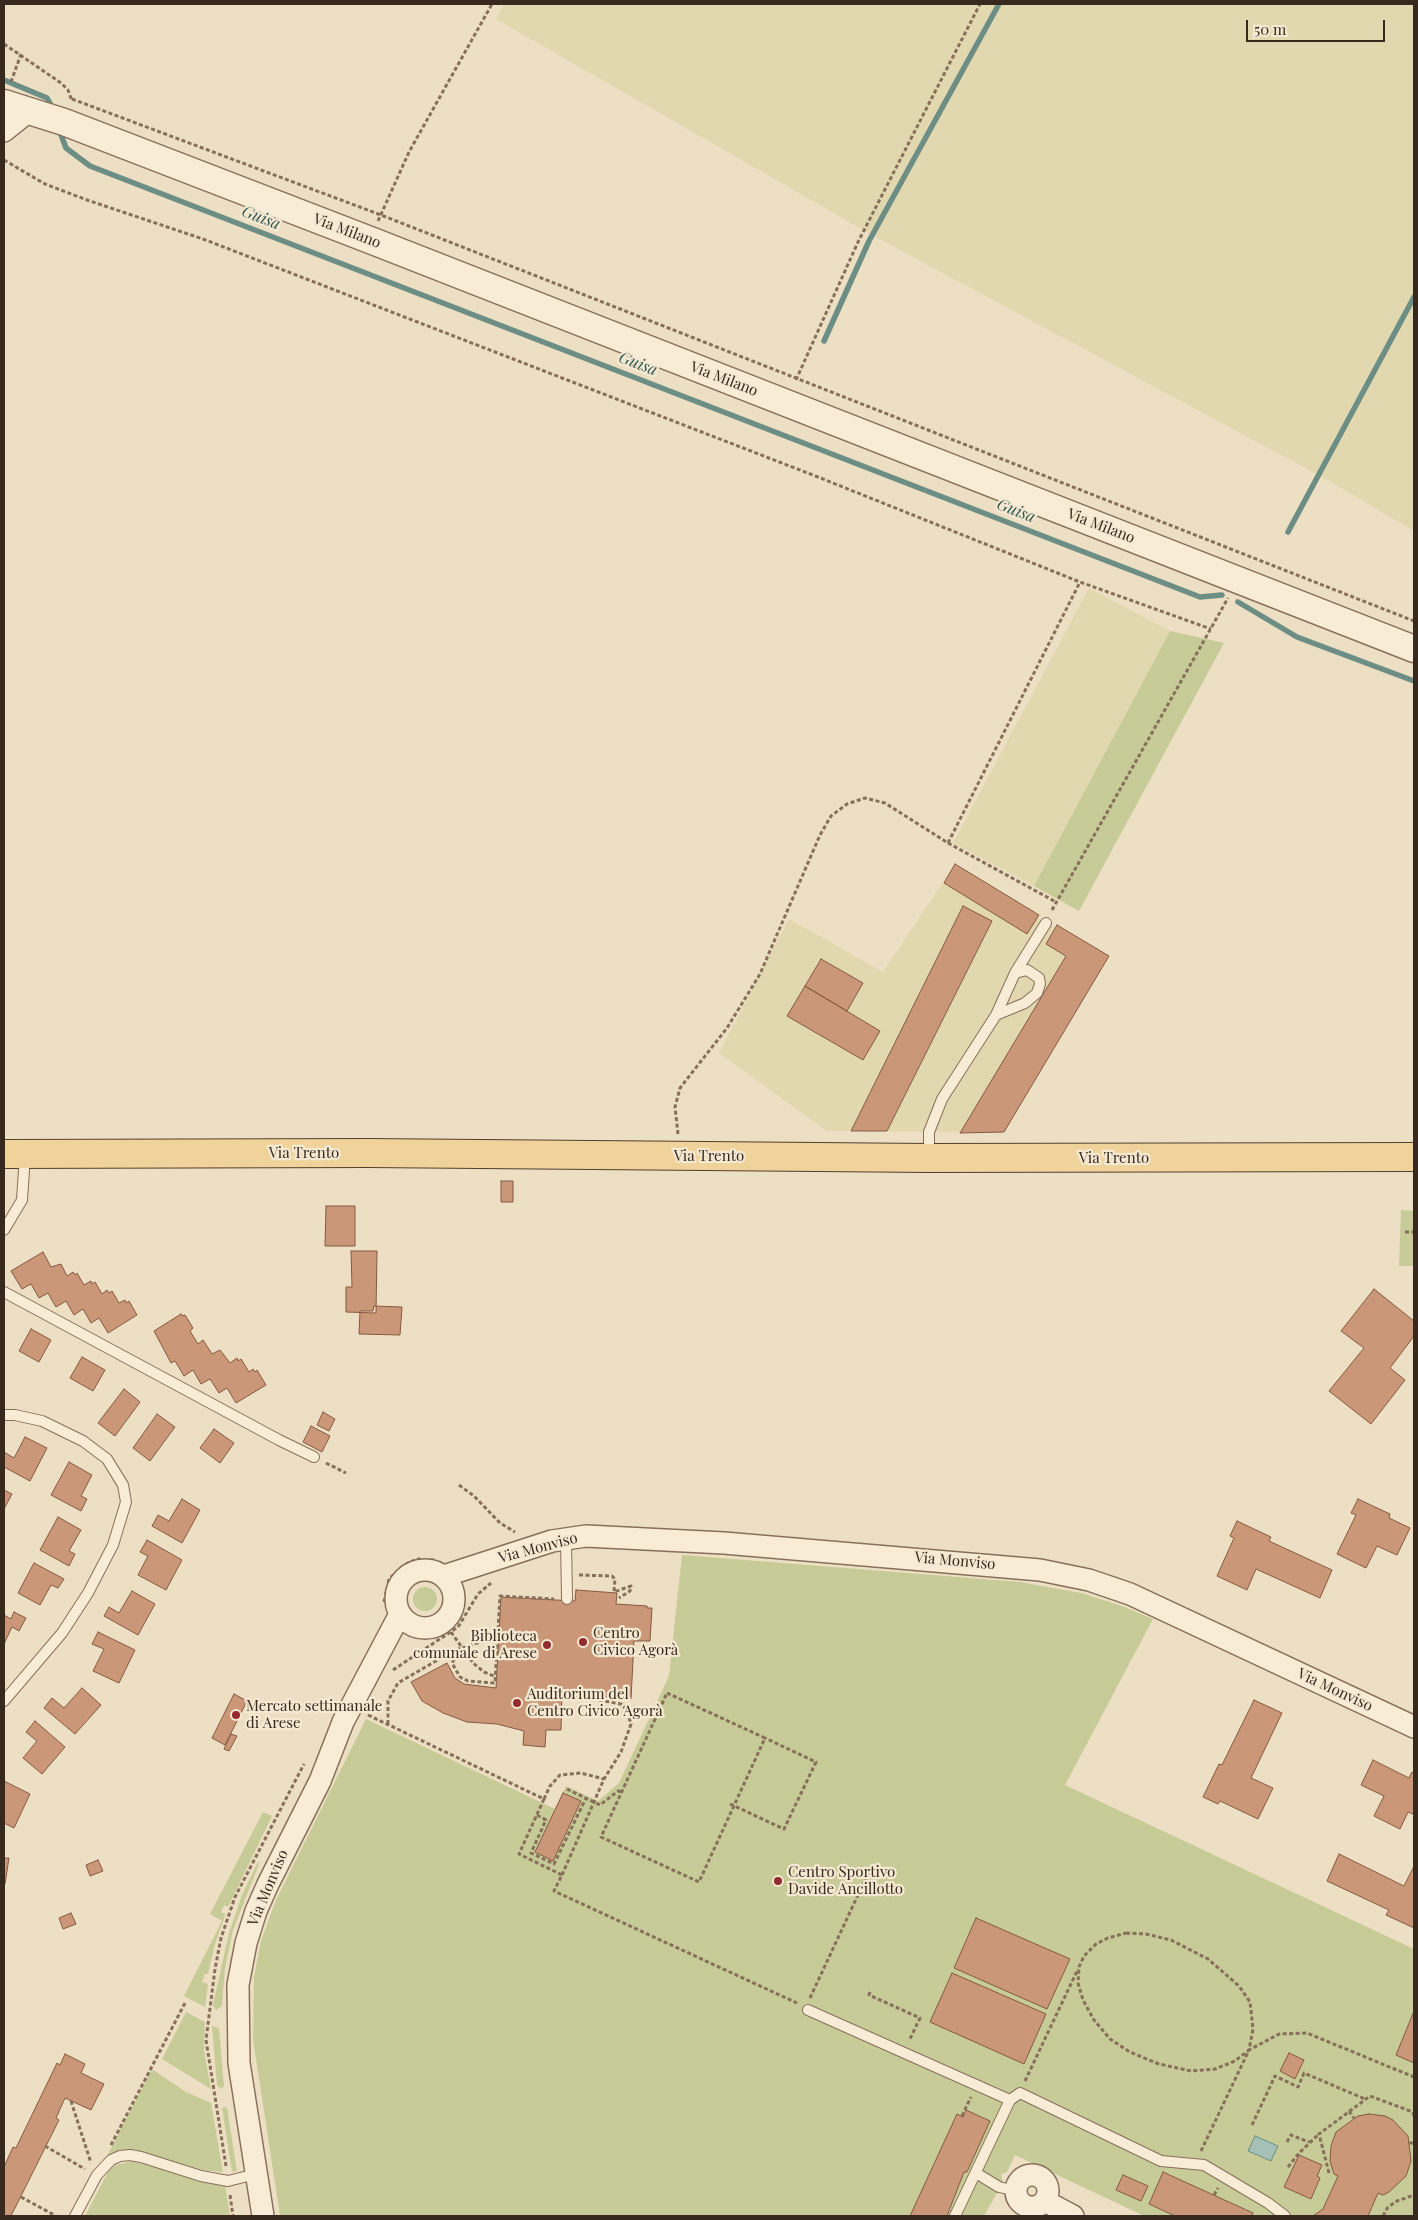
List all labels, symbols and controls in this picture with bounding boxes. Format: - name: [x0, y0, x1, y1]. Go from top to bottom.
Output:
- scale bar: [1248, 10, 1387, 42]
- text: 50 m: [1254, 19, 1286, 39]
- water label: Guisa: [239, 202, 283, 234]
- street label: Via Milano: [311, 210, 383, 252]
- water label: Guisa: [616, 348, 660, 380]
- street label: Via Milano: [688, 358, 760, 400]
- water label: Guisa: [994, 495, 1038, 527]
- street label: Via Milano: [1065, 505, 1137, 547]
- street label: Via Trento: [269, 1144, 339, 1162]
- street label: Via Trento: [674, 1147, 744, 1165]
- street label: Via Trento: [1079, 1149, 1149, 1167]
- street label: Via Monviso: [496, 1529, 580, 1567]
- street label: Via Monviso: [914, 1548, 996, 1574]
- place label: Centro Civico Agorà: [593, 1624, 678, 1659]
- place label: Biblioteca comunale di Arese: [413, 1627, 537, 1662]
- marker: Centro Civico Agorà: [577, 1636, 589, 1648]
- marker: Biblioteca comunale di Arese: [541, 1639, 553, 1651]
- street label: Via Monviso: [1294, 1665, 1376, 1715]
- place label: Auditorium del Centro Civico Agorà: [527, 1685, 663, 1720]
- place label: Mercato settimanale di Arese: [246, 1697, 382, 1732]
- marker: Auditorium del Centro Civico Agorà: [511, 1697, 523, 1709]
- marker: Mercato settimanale di Arese: [230, 1709, 242, 1721]
- street label: Via Monviso: [244, 1847, 292, 1929]
- place label: Centro Sportivo Davide Ancillotto: [788, 1863, 903, 1898]
- marker: Centro Sportivo Davide Ancillotto: [772, 1875, 784, 1887]

